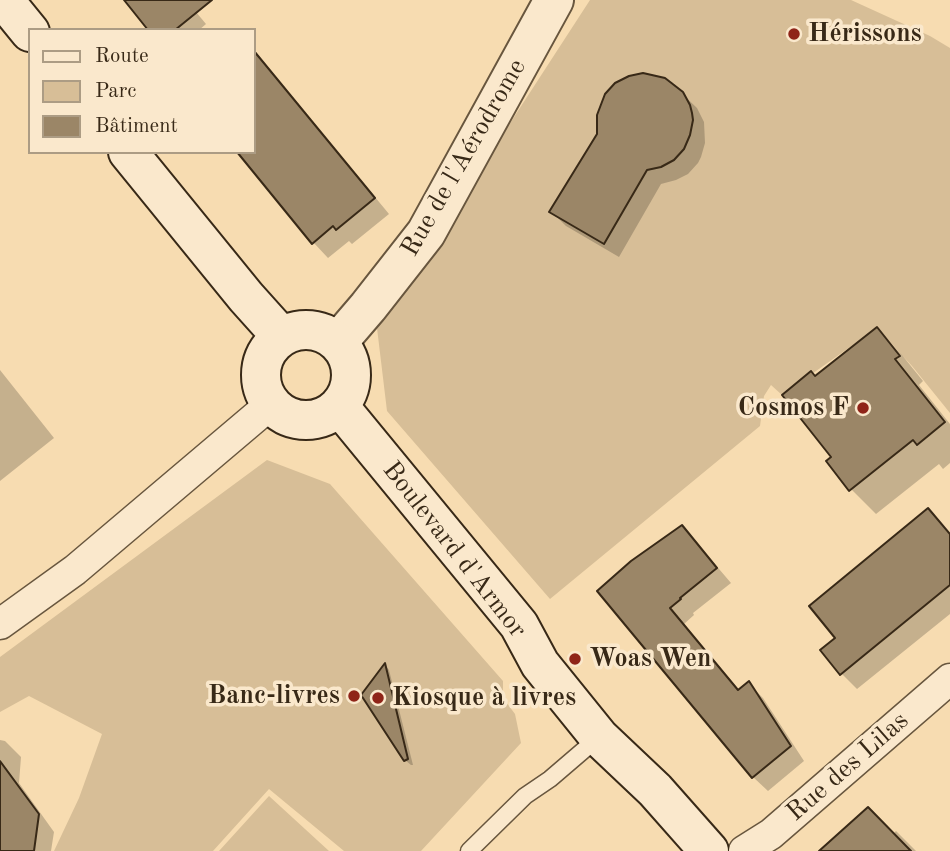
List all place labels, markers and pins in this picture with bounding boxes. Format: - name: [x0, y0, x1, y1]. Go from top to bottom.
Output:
- place label: Hérissons: [808, 18, 922, 50]
- marker: Hérissons: [786, 26, 802, 42]
- place label: Cosmos F: [738, 392, 849, 424]
- marker: Cosmos F: [855, 400, 871, 416]
- place label: Woas Wen: [589, 643, 711, 675]
- marker: Woas Wen: [567, 651, 583, 667]
- place label: Banc-livres: [208, 680, 340, 712]
- place label: Kiosque à livres: [392, 682, 576, 714]
- marker: Banc-livres: [346, 688, 362, 704]
- marker: Kiosque à livres: [370, 690, 386, 706]

